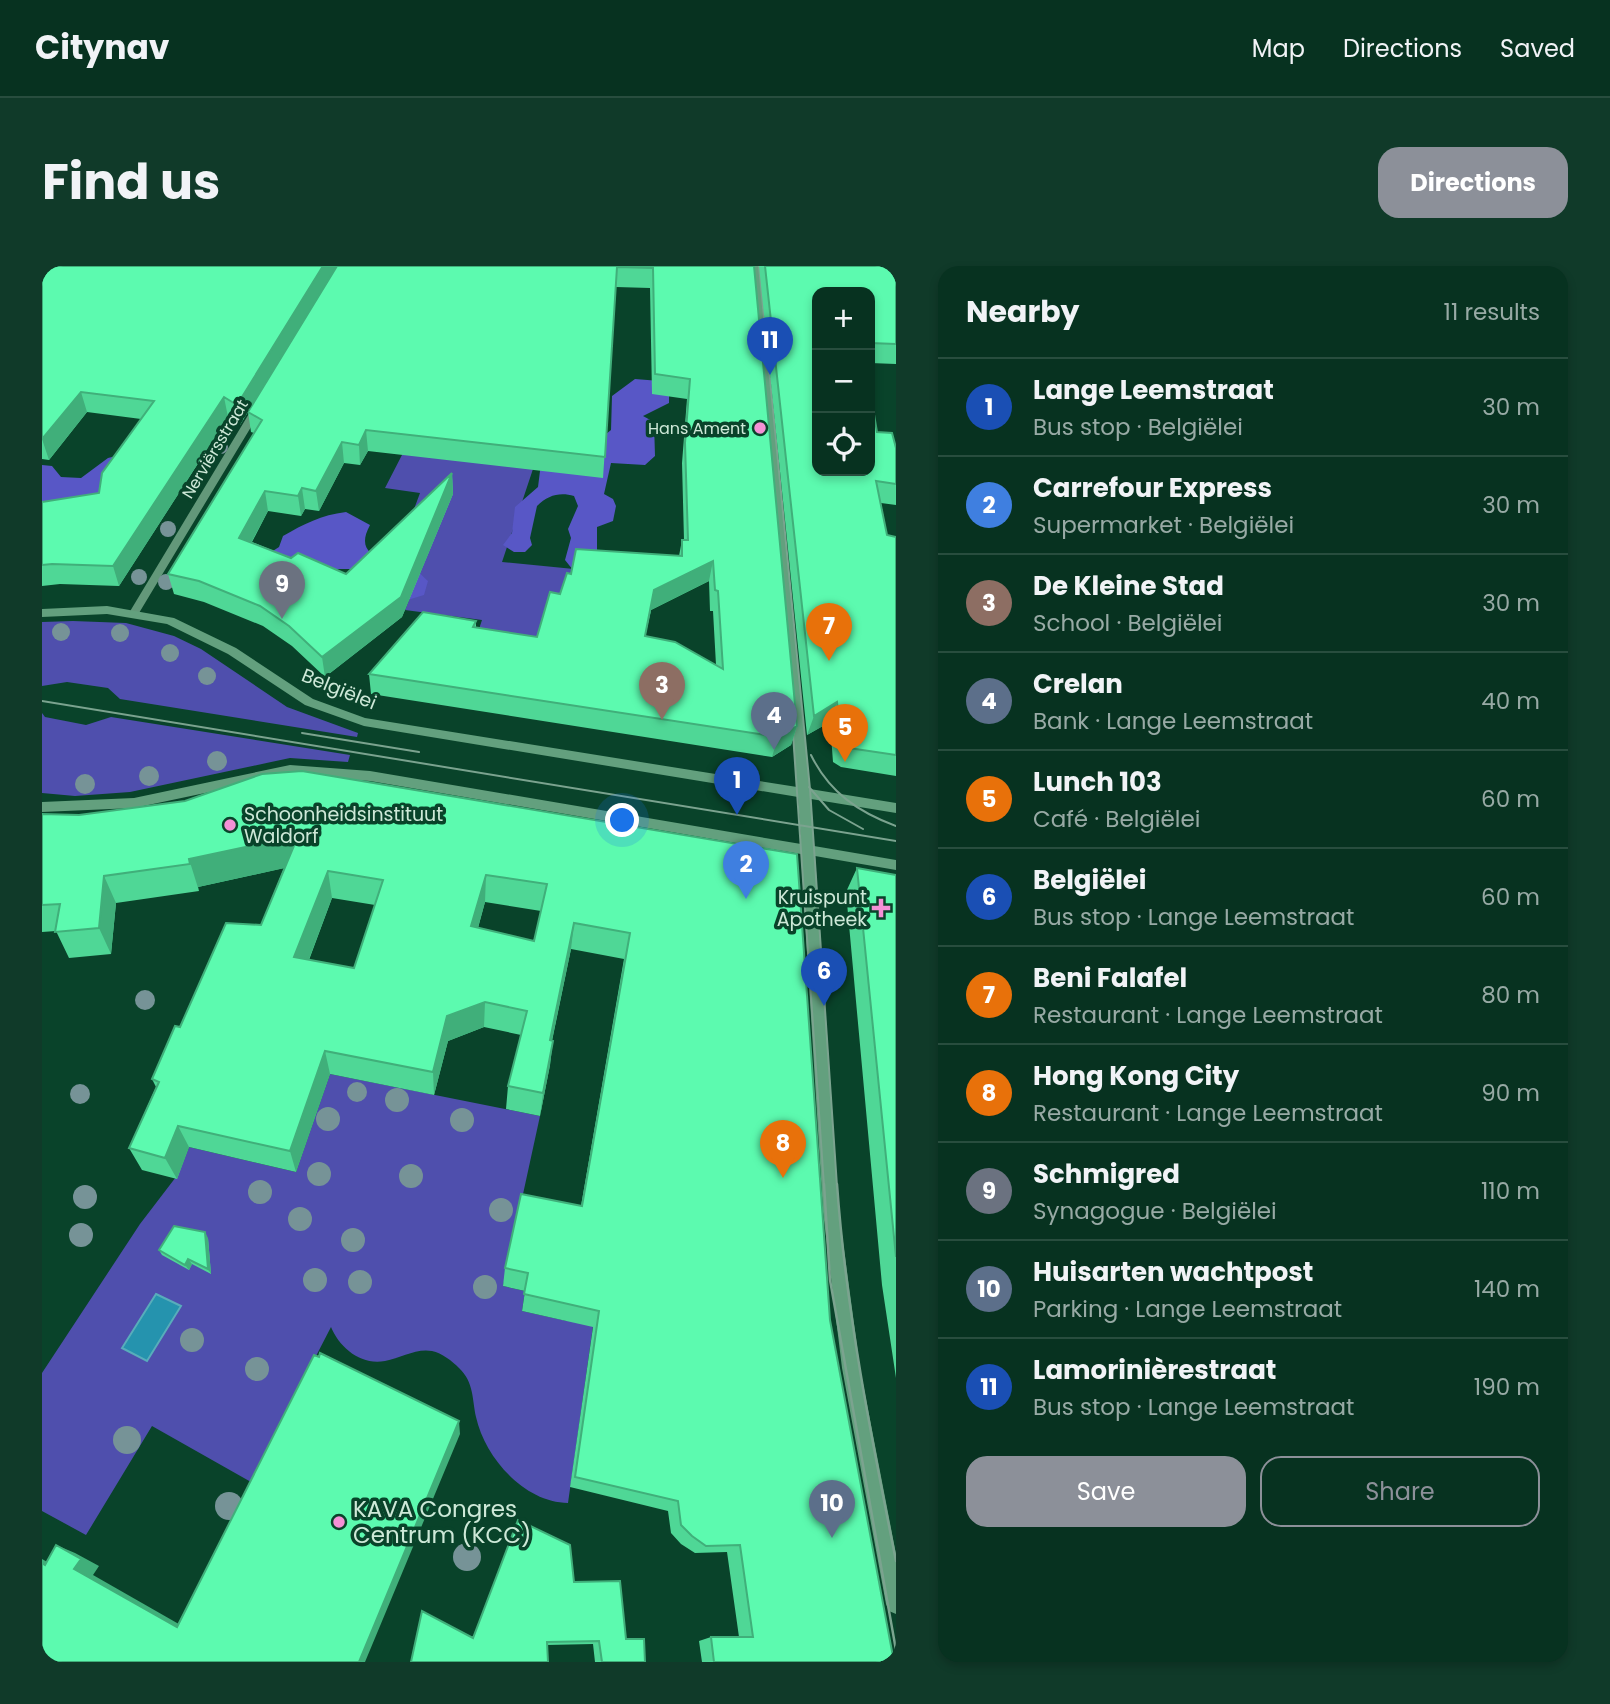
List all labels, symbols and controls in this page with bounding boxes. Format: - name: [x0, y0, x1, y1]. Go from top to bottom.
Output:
- text: Citynav: [35, 24, 169, 71]
- text: Map: [1252, 32, 1305, 65]
- text: Directions: [1343, 32, 1462, 65]
- text: Saved: [1500, 32, 1575, 65]
- button: Directions: [1378, 147, 1568, 218]
- text: Find us: [42, 148, 220, 216]
- map controls: [812, 287, 875, 476]
- button: +: [812, 287, 875, 350]
- text: Nearby: [966, 290, 1080, 333]
- text: 11 results: [1444, 296, 1540, 328]
- pin: 11: [747, 317, 793, 375]
- button: −: [812, 350, 875, 413]
- text: Lange Leemstraat: [1033, 372, 1274, 408]
- text: 1: [985, 391, 993, 423]
- text: 30 m: [1482, 391, 1540, 423]
- street label: Nerviërsstraat: [176, 395, 254, 503]
- text: Bus stop · Belgiëlei: [1033, 411, 1243, 443]
- button: locate: [812, 413, 875, 476]
- place label: Hans Ament: [648, 417, 746, 440]
- marker: Hans Ament: [752, 420, 768, 436]
- text: Carrefour Express: [1033, 470, 1272, 506]
- text: 2: [982, 489, 996, 521]
- text: 30 m: [1482, 489, 1540, 521]
- text: Supermarket · Belgiëlei: [1033, 509, 1294, 541]
- pin: 9: [259, 561, 305, 619]
- text: De Kleine Stad: [1033, 568, 1224, 604]
- text: 3: [982, 587, 996, 619]
- text: 30 m: [1482, 587, 1540, 619]
- pin: 7: [806, 603, 852, 661]
- text: School · Belgiëlei: [1033, 607, 1223, 639]
- street label: Belgiëlei: [298, 662, 380, 716]
- pin: 3: [639, 662, 685, 720]
- text: Crelan: [1033, 666, 1123, 702]
- text: 4: [981, 685, 997, 717]
- text: 40 m: [1481, 685, 1540, 717]
- pin: 4: [751, 692, 797, 750]
- pin: 5: [822, 704, 868, 762]
- text: Bank · Lange Leemstraat: [1033, 705, 1313, 737]
- pin: 1: [714, 757, 760, 815]
- text: Lunch 103: [1033, 764, 1162, 800]
- text: 5: [982, 783, 996, 815]
- text: 60 m: [1481, 783, 1540, 815]
- place label: Schoonheidsinstituut Waldorf: [244, 801, 443, 850]
- your location: [605, 803, 639, 837]
- text: Café · Belgiëlei: [1033, 803, 1200, 835]
- marker: Schoonheidsinstituut Waldorf: [222, 817, 238, 833]
- pin: 2: [723, 841, 769, 899]
- text: Belgiëlei: [1033, 862, 1147, 898]
- text: 6: [982, 881, 996, 913]
- text: 60 m: [1481, 881, 1540, 913]
- place label: Kruispunt Apotheek: [777, 884, 867, 933]
- marker: Kruispunt Apotheek: [873, 900, 889, 916]
- text: Bus stop · Lange Leemstraat: [1033, 901, 1355, 933]
- pin: 6: [801, 948, 847, 1006]
- text: Beni Falafel: [1033, 960, 1187, 996]
- text: 7: [983, 979, 995, 1011]
- text: 80 m: [1481, 979, 1540, 1011]
- text: Restaurant · Lange Leemstraat: [1033, 999, 1383, 1031]
- text: Hong Kong City: [1033, 1058, 1239, 1094]
- text: 8: [982, 1077, 996, 1109]
- text: 90 m: [1481, 1077, 1540, 1109]
- text: Restaurant · Lange Leemstraat: [1033, 1097, 1383, 1129]
- pin: 8: [760, 1120, 806, 1178]
- text: Schmigred: [1033, 1156, 1180, 1192]
- text: 9: [982, 1175, 996, 1207]
- text: 110 m: [1481, 1175, 1540, 1207]
- text: Synagogue · Belgiëlei: [1033, 1195, 1277, 1227]
- text: Huisarten wachtpost: [1033, 1254, 1313, 1290]
- text: 10: [977, 1273, 1001, 1305]
- text: 140 m: [1474, 1273, 1540, 1305]
- text: Parking · Lange Leemstraat: [1033, 1293, 1342, 1325]
- text: Lamorinièrestraat: [1033, 1352, 1276, 1388]
- text: 11: [980, 1371, 998, 1403]
- text: 190 m: [1474, 1371, 1540, 1403]
- text: Bus stop · Lange Leemstraat: [1033, 1391, 1355, 1423]
- button: Save: [966, 1456, 1246, 1527]
- button: Share: [1260, 1456, 1540, 1527]
- pin: 10: [809, 1480, 855, 1538]
- place label: KAVA Congres Centrum (KCC): [353, 1493, 531, 1551]
- marker: KAVA Congres Centrum (KCC): [331, 1514, 347, 1530]

